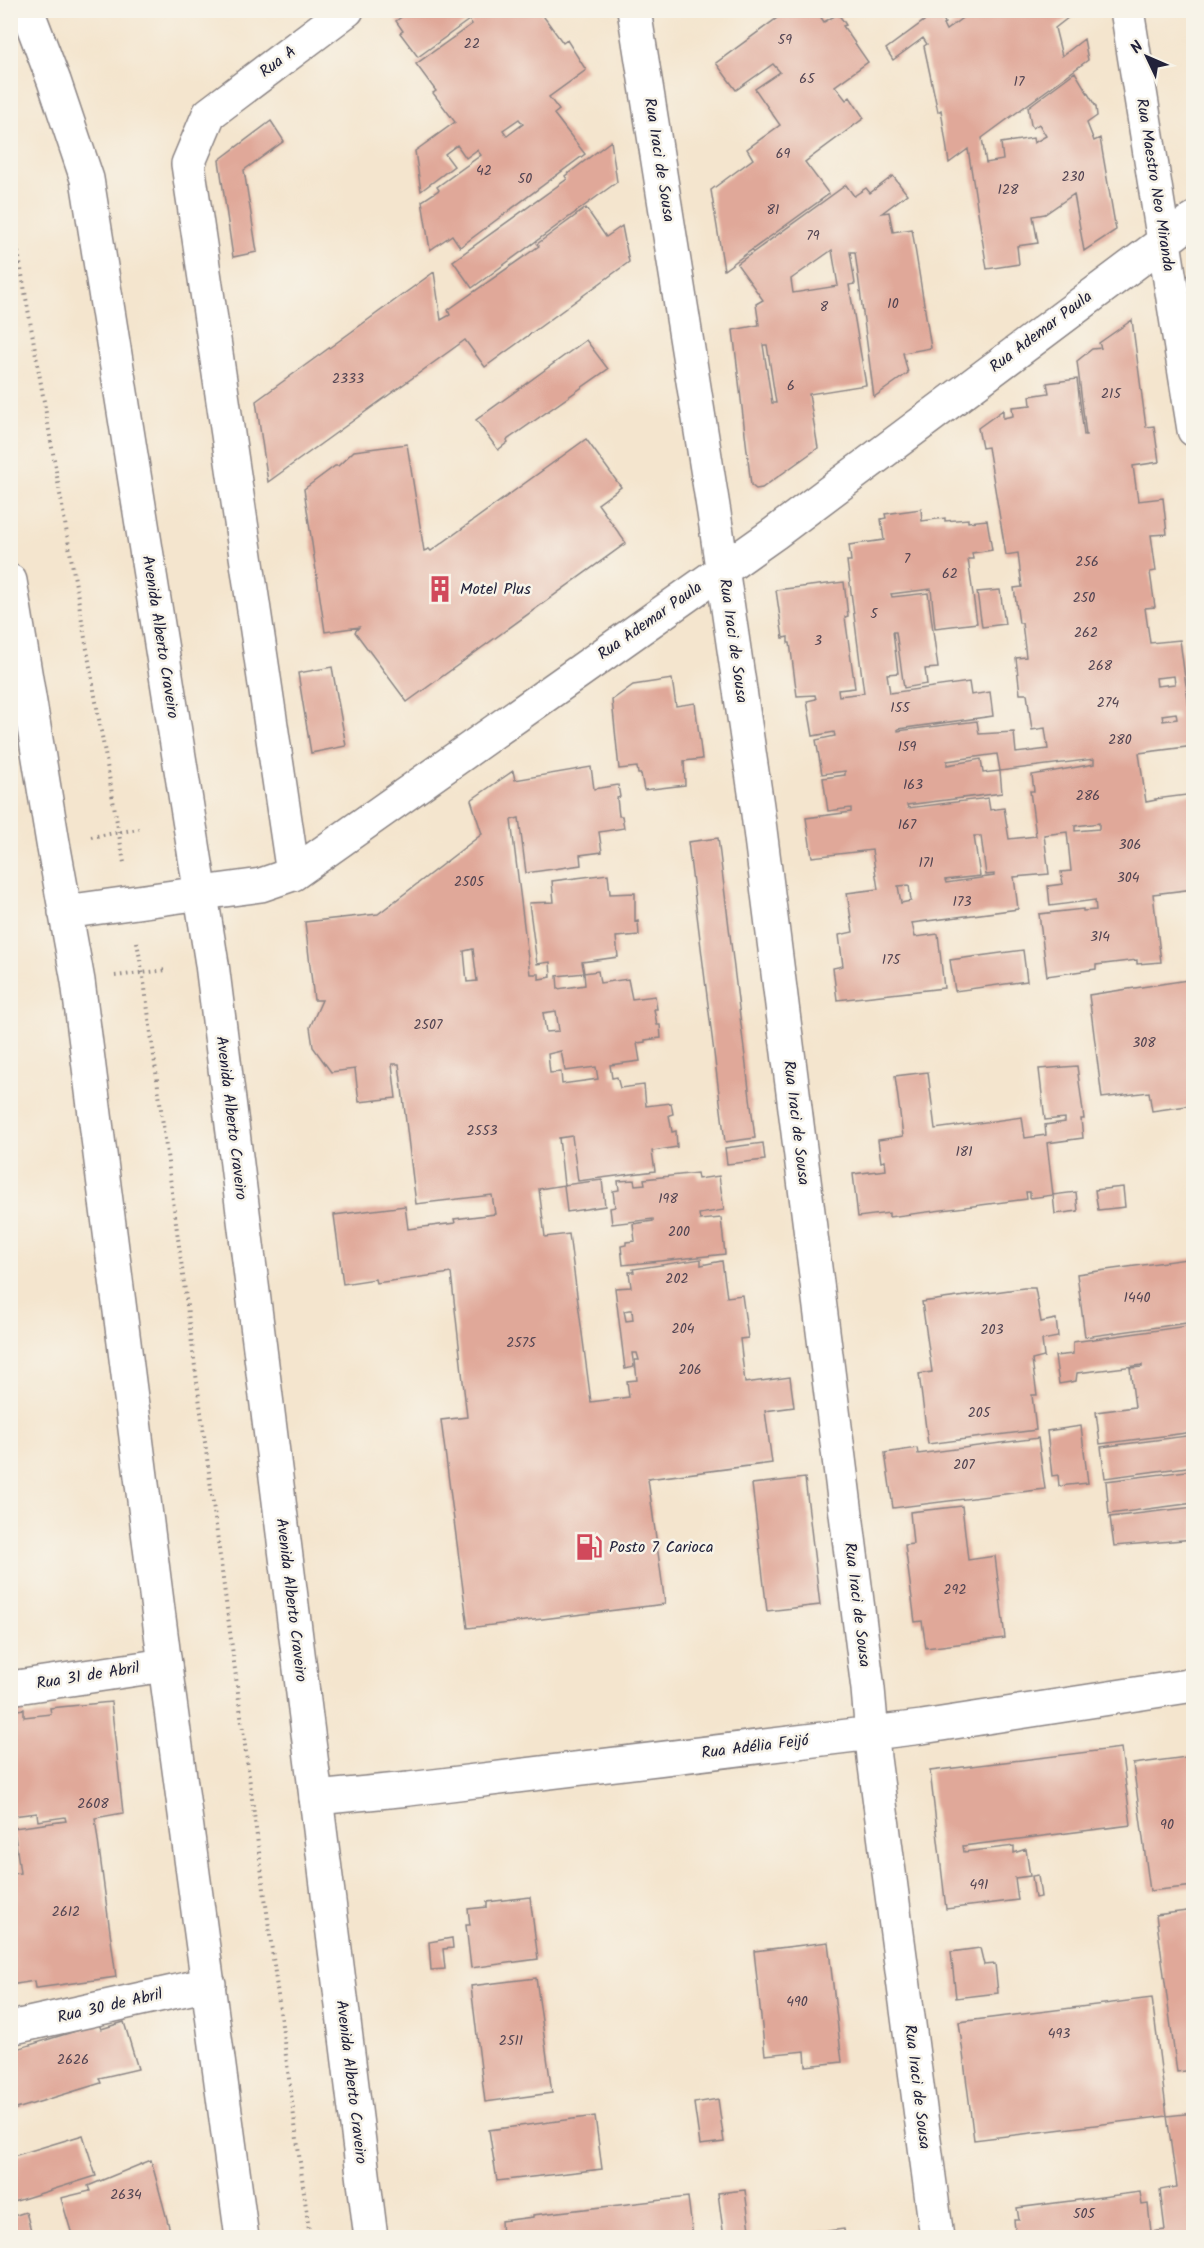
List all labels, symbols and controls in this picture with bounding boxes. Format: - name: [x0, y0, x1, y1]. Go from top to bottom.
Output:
- north arrow: [1117, 27, 1177, 87]
- house number: 59: [778, 29, 792, 51]
- house number: 22: [464, 33, 480, 55]
- text: N: [1125, 35, 1150, 60]
- street label: Rua A: [254, 40, 302, 84]
- house number: 65: [799, 68, 816, 90]
- house number: 17: [1014, 71, 1025, 93]
- street label: Rua Iraci de Sousa: [637, 96, 681, 224]
- street label: Rua Maestro Neo Miranda: [1129, 97, 1181, 273]
- house number: 69: [776, 143, 790, 165]
- house number: 42: [476, 160, 492, 182]
- house number: 230: [1061, 166, 1085, 188]
- house number: 50: [518, 168, 532, 190]
- house number: 128: [998, 179, 1019, 201]
- house number: 81: [767, 199, 779, 221]
- house number: 79: [806, 225, 820, 247]
- street label: Rua Ademar Paula: [984, 285, 1098, 379]
- house number: 10: [887, 293, 899, 315]
- house number: 8: [820, 296, 829, 318]
- house number: 2333: [332, 368, 364, 390]
- house number: 6: [787, 375, 795, 397]
- house number: 215: [1101, 383, 1122, 405]
- house number: 7: [904, 548, 911, 570]
- house number: 256: [1075, 551, 1099, 573]
- street label: Avenida Alberto Craveiro: [135, 554, 185, 720]
- house number: 62: [942, 563, 958, 585]
- building icon: Motel Plus: [425, 574, 455, 604]
- street label: Rua Ademar Paula: [592, 575, 708, 667]
- place label: Motel Plus: [460, 577, 531, 602]
- street label: Rua Iraci de Sousa: [712, 577, 754, 705]
- house number: 250: [1073, 587, 1095, 609]
- house number: 5: [870, 603, 879, 625]
- house number: 262: [1074, 622, 1098, 644]
- house number: 3: [814, 630, 822, 652]
- house number: 268: [1088, 655, 1113, 677]
- house number: 274: [1097, 692, 1119, 714]
- house number: 155: [890, 697, 911, 719]
- house number: 280: [1108, 729, 1132, 751]
- house number: 159: [898, 736, 917, 758]
- house number: 163: [903, 774, 923, 796]
- house number: 286: [1076, 785, 1100, 807]
- house number: 167: [898, 814, 917, 836]
- house number: 306: [1119, 834, 1141, 856]
- house number: 171: [918, 852, 934, 874]
- house number: 304: [1117, 867, 1140, 889]
- house number: 2505: [454, 871, 486, 893]
- house number: 173: [953, 891, 971, 913]
- house number: 314: [1090, 926, 1110, 948]
- house number: 175: [882, 949, 902, 971]
- house number: 2507: [413, 1014, 443, 1036]
- house number: 308: [1132, 1032, 1156, 1054]
- street label: Avenida Alberto Craveiro: [209, 1035, 253, 1201]
- street label: Rua Iraci de Sousa: [776, 1059, 816, 1187]
- house number: 2553: [466, 1120, 498, 1142]
- house number: 181: [955, 1141, 973, 1163]
- house number: 198: [658, 1188, 678, 1210]
- house number: 200: [668, 1221, 690, 1243]
- house number: 202: [665, 1268, 689, 1290]
- house number: 1440: [1124, 1287, 1150, 1309]
- house number: 204: [672, 1318, 695, 1340]
- house number: 203: [980, 1319, 1004, 1341]
- house number: 2575: [506, 1332, 537, 1354]
- house number: 206: [679, 1359, 701, 1381]
- house number: 205: [968, 1402, 992, 1424]
- house number: 207: [953, 1454, 975, 1476]
- street label: Avenida Alberto Craveiro: [269, 1517, 313, 1683]
- fuel station icon: Posto 7 Carioca: [574, 1532, 604, 1562]
- place label: Posto 7 Carioca: [609, 1535, 713, 1560]
- street label: Rua Iraci de Sousa: [837, 1541, 877, 1669]
- house number: 292: [943, 1579, 967, 1601]
- street label: Rua 31 de Abril: [35, 1655, 142, 1697]
- street label: Rua Adélia Feijó: [700, 1728, 811, 1766]
- house number: 2608: [77, 1793, 109, 1815]
- house number: 90: [1160, 1814, 1174, 1836]
- house number: 491: [970, 1874, 988, 1896]
- house number: 2612: [52, 1901, 80, 1923]
- street label: Rua 30 de Abril: [55, 1982, 165, 2030]
- house number: 490: [786, 1991, 808, 2013]
- street label: Avenida Alberto Craveiro: [329, 1999, 373, 2165]
- street label: Rua Iraci de Sousa: [897, 2023, 937, 2151]
- house number: 493: [1048, 2023, 1070, 2045]
- house number: 2511: [499, 2030, 523, 2052]
- house number: 2626: [57, 2049, 89, 2071]
- house number: 2634: [110, 2184, 142, 2206]
- house number: 505: [1073, 2203, 1096, 2225]

